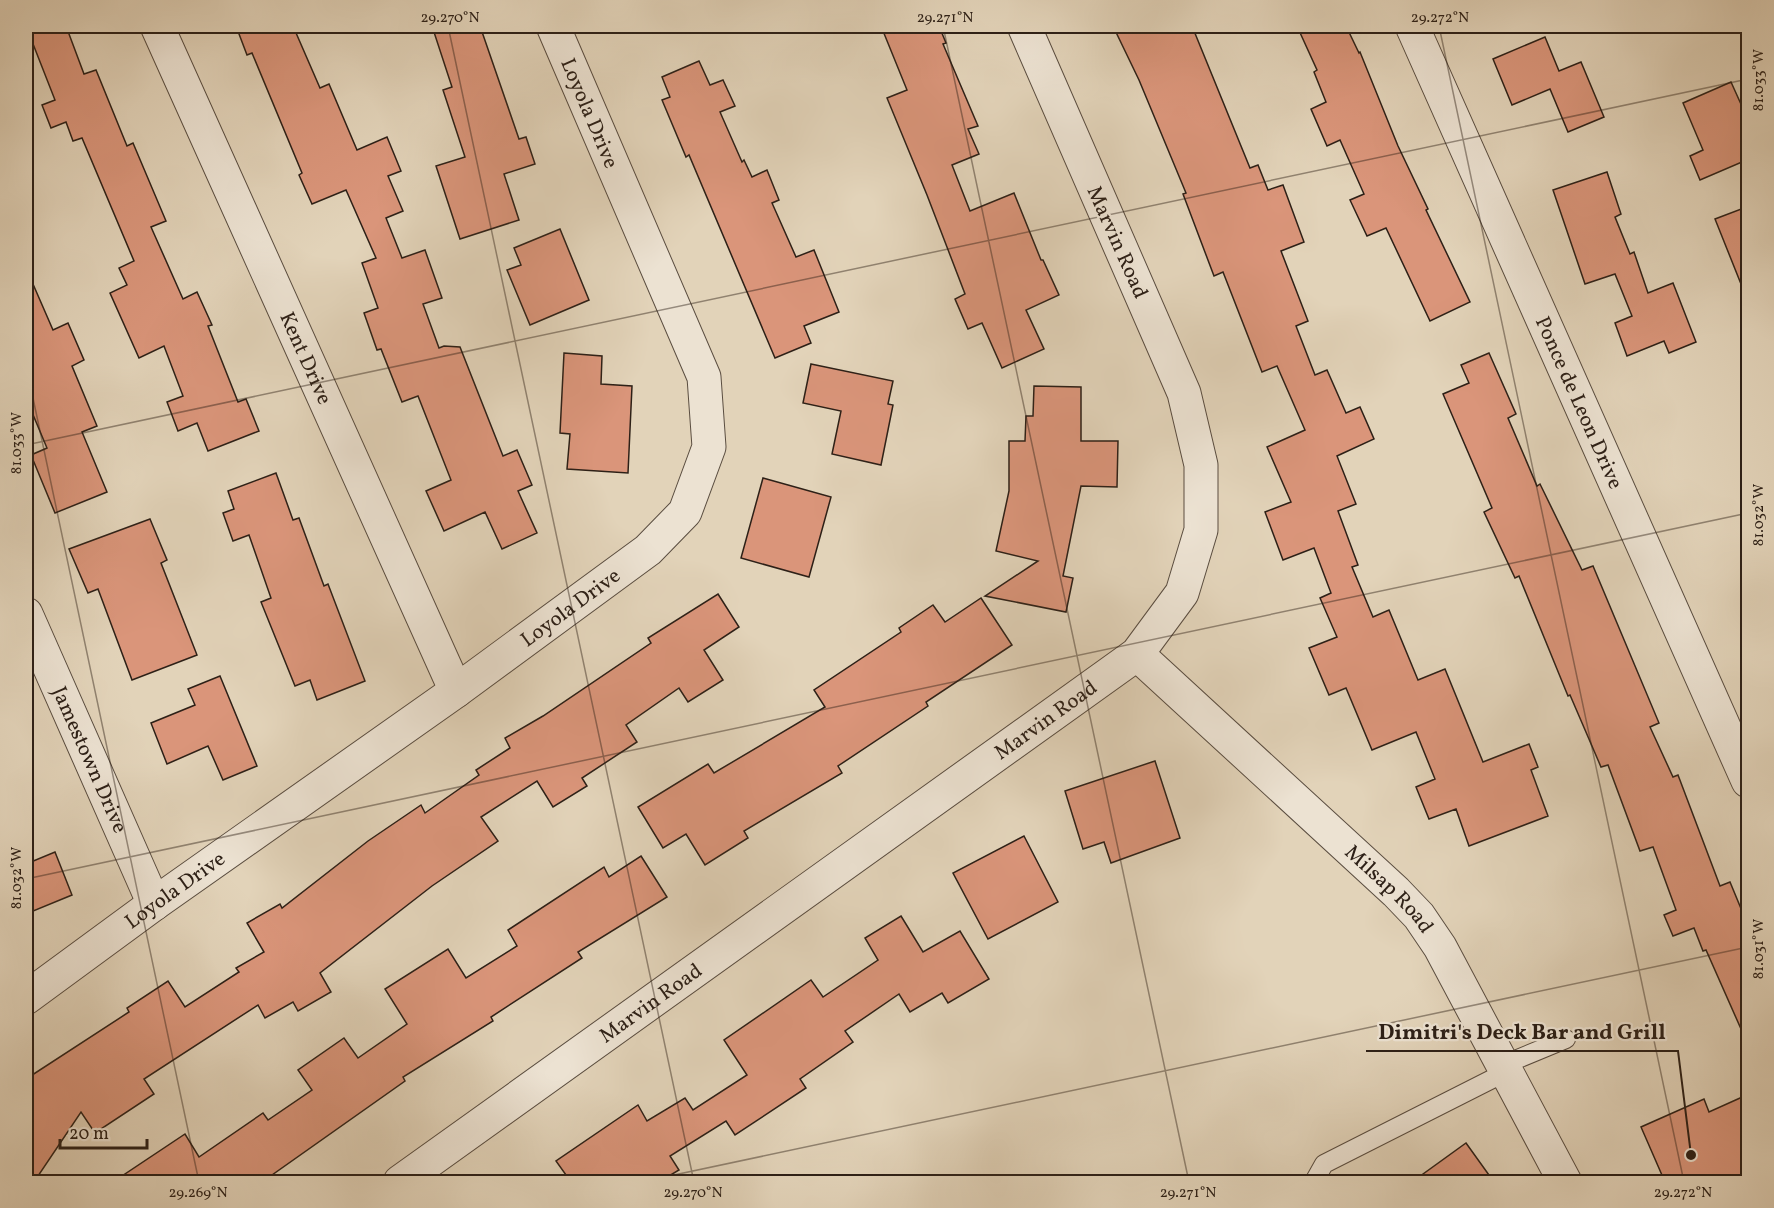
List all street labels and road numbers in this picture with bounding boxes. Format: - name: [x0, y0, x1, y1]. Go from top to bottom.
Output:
- street label: Loyola Drive: [552, 54, 625, 173]
- street label: Marvin Road: [1079, 182, 1154, 303]
- street label: Kent Drive: [271, 308, 338, 410]
- street label: Ponce de Leon Drive: [1527, 312, 1629, 494]
- street label: Loyola Drive: [515, 562, 627, 655]
- street label: Marvin Road: [989, 674, 1104, 768]
- street label: Jamestown Drive: [44, 682, 134, 838]
- street label: Milsap Road: [1338, 839, 1440, 940]
- street label: Loyola Drive: [119, 845, 232, 937]
- street label: Marvin Road: [594, 957, 709, 1051]

